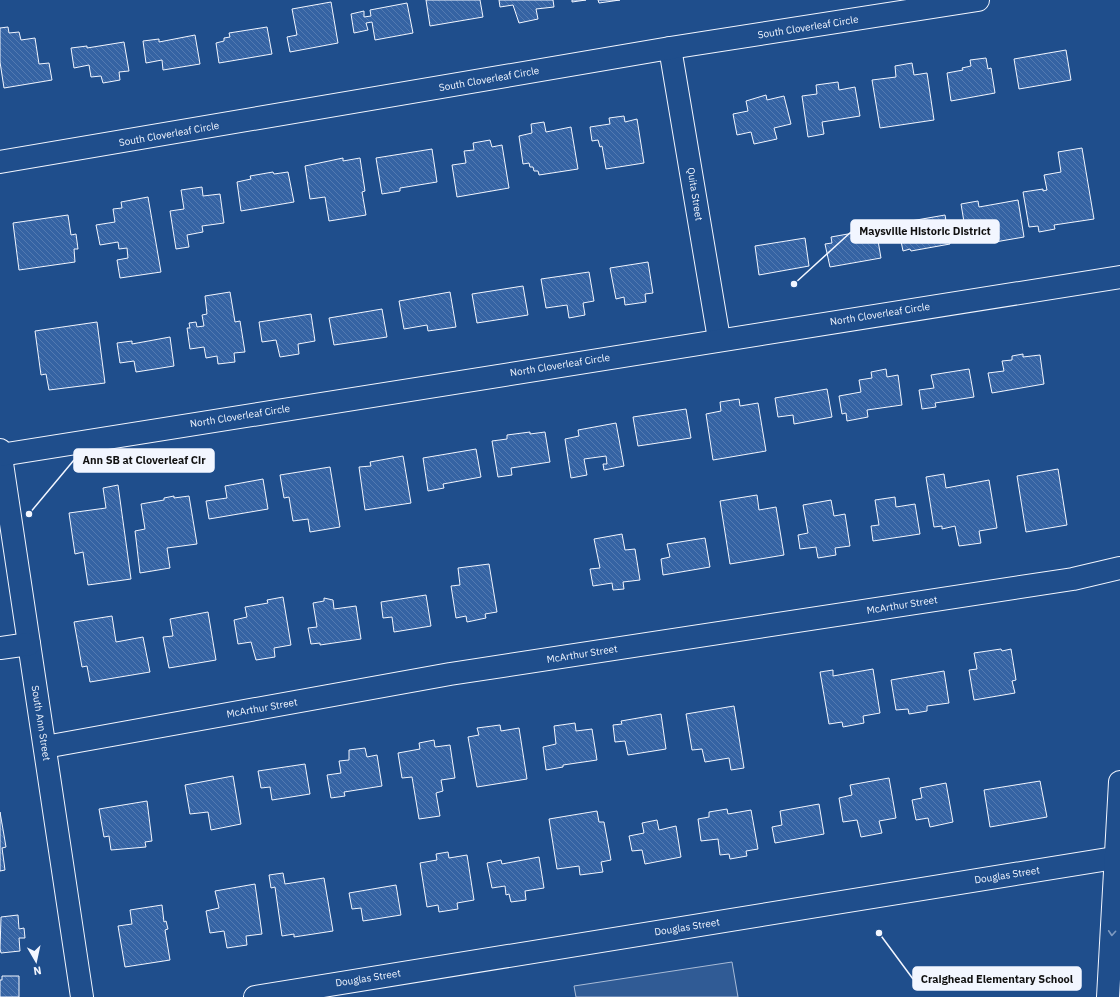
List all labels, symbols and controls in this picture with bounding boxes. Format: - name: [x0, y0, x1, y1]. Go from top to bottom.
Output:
- street label: South Cloverleaf Circle: [757, 13, 860, 41]
- street label: South Cloverleaf Circle: [438, 64, 541, 94]
- street label: South Cloverleaf Circle: [118, 119, 221, 149]
- street label: Quita Street: [684, 166, 706, 222]
- callout: Maysville Historic District: [851, 220, 999, 243]
- text: Maysville Historic District: [859, 224, 991, 238]
- street label: North Cloverleaf Circle: [829, 300, 931, 328]
- street label: North Cloverleaf Circle: [509, 351, 611, 379]
- street label: North Cloverleaf Circle: [189, 402, 291, 430]
- callout: Ann SB at Cloverleaf Cir: [74, 449, 214, 472]
- text: Ann SB at Cloverleaf Cir: [82, 453, 206, 467]
- street label: McArthur Street: [866, 593, 939, 617]
- street label: McArthur Street: [546, 642, 619, 666]
- street label: South Ann Street: [29, 684, 53, 762]
- street label: McArthur Street: [226, 695, 299, 721]
- street label: Douglas Street: [973, 863, 1041, 887]
- street label: Douglas Street: [653, 915, 721, 939]
- one-way arrow: [1108, 930, 1117, 936]
- north arrow: [16, 941, 56, 981]
- text: N: [33, 963, 43, 978]
- street label: Douglas Street: [334, 966, 402, 990]
- callout: Craighead Elementary School: [913, 967, 1081, 990]
- text: Craighead Elementary School: [921, 972, 1074, 986]

